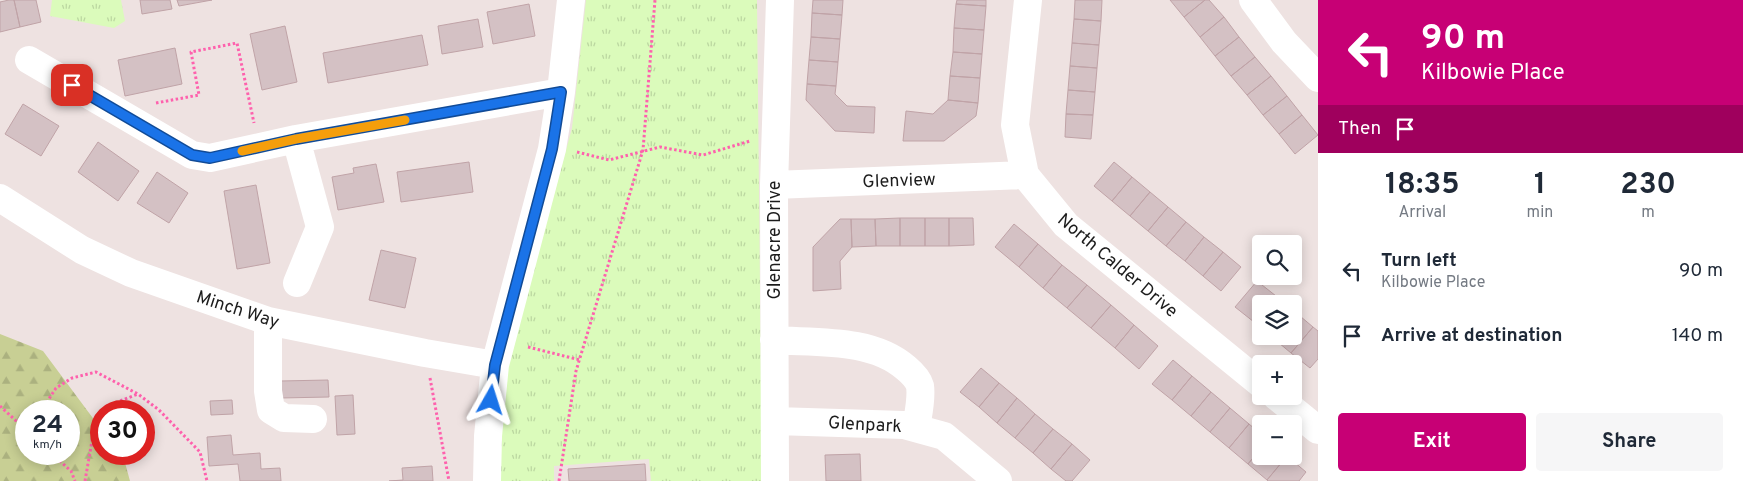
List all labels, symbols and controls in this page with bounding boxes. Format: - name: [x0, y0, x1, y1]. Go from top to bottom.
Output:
- text: 90 m: [1421, 17, 1505, 61]
- icon: left: [1338, 20, 1403, 85]
- text: Kilbowie Place: [1421, 60, 1565, 87]
- pin: [51, 64, 93, 106]
- icon: arrive: [58, 71, 86, 99]
- icon: arrive: [1391, 115, 1419, 143]
- text: Then: [1338, 117, 1381, 141]
- text: 18:35: [1385, 167, 1460, 204]
- text: 1: [1534, 167, 1546, 204]
- text: 230: [1620, 167, 1676, 204]
- street label: Glenview: [862, 169, 936, 194]
- street label: Glenacre Drive: [764, 180, 787, 300]
- text: Arrival: [1398, 203, 1446, 223]
- text: min: [1527, 203, 1553, 223]
- text: m: [1641, 203, 1655, 223]
- street label: North Calder Drive: [1052, 209, 1182, 323]
- map controls: [1252, 235, 1302, 465]
- button: search: [1252, 235, 1302, 285]
- text: Turn left: [1381, 249, 1457, 273]
- icon: left: [1338, 257, 1366, 285]
- text: 90 m: [1679, 259, 1723, 283]
- text: Kilbowie Place: [1381, 273, 1485, 293]
- street label: Minch Way: [193, 286, 282, 335]
- button: layers: [1252, 295, 1302, 345]
- icon: arrive: [1338, 322, 1366, 350]
- text: Arrive at destination: [1381, 324, 1562, 348]
- text: 140 m: [1672, 324, 1723, 348]
- button: +: [1252, 355, 1302, 405]
- position arrow: [464, 373, 516, 425]
- speed limit sign: 30: [90, 400, 155, 465]
- text: 24: [32, 410, 63, 442]
- street label: Glenpark: [827, 412, 902, 439]
- button: Exit: [1338, 413, 1526, 471]
- button: Share: [1536, 413, 1723, 471]
- button: −: [1252, 415, 1302, 465]
- text: km/h: [33, 437, 62, 453]

